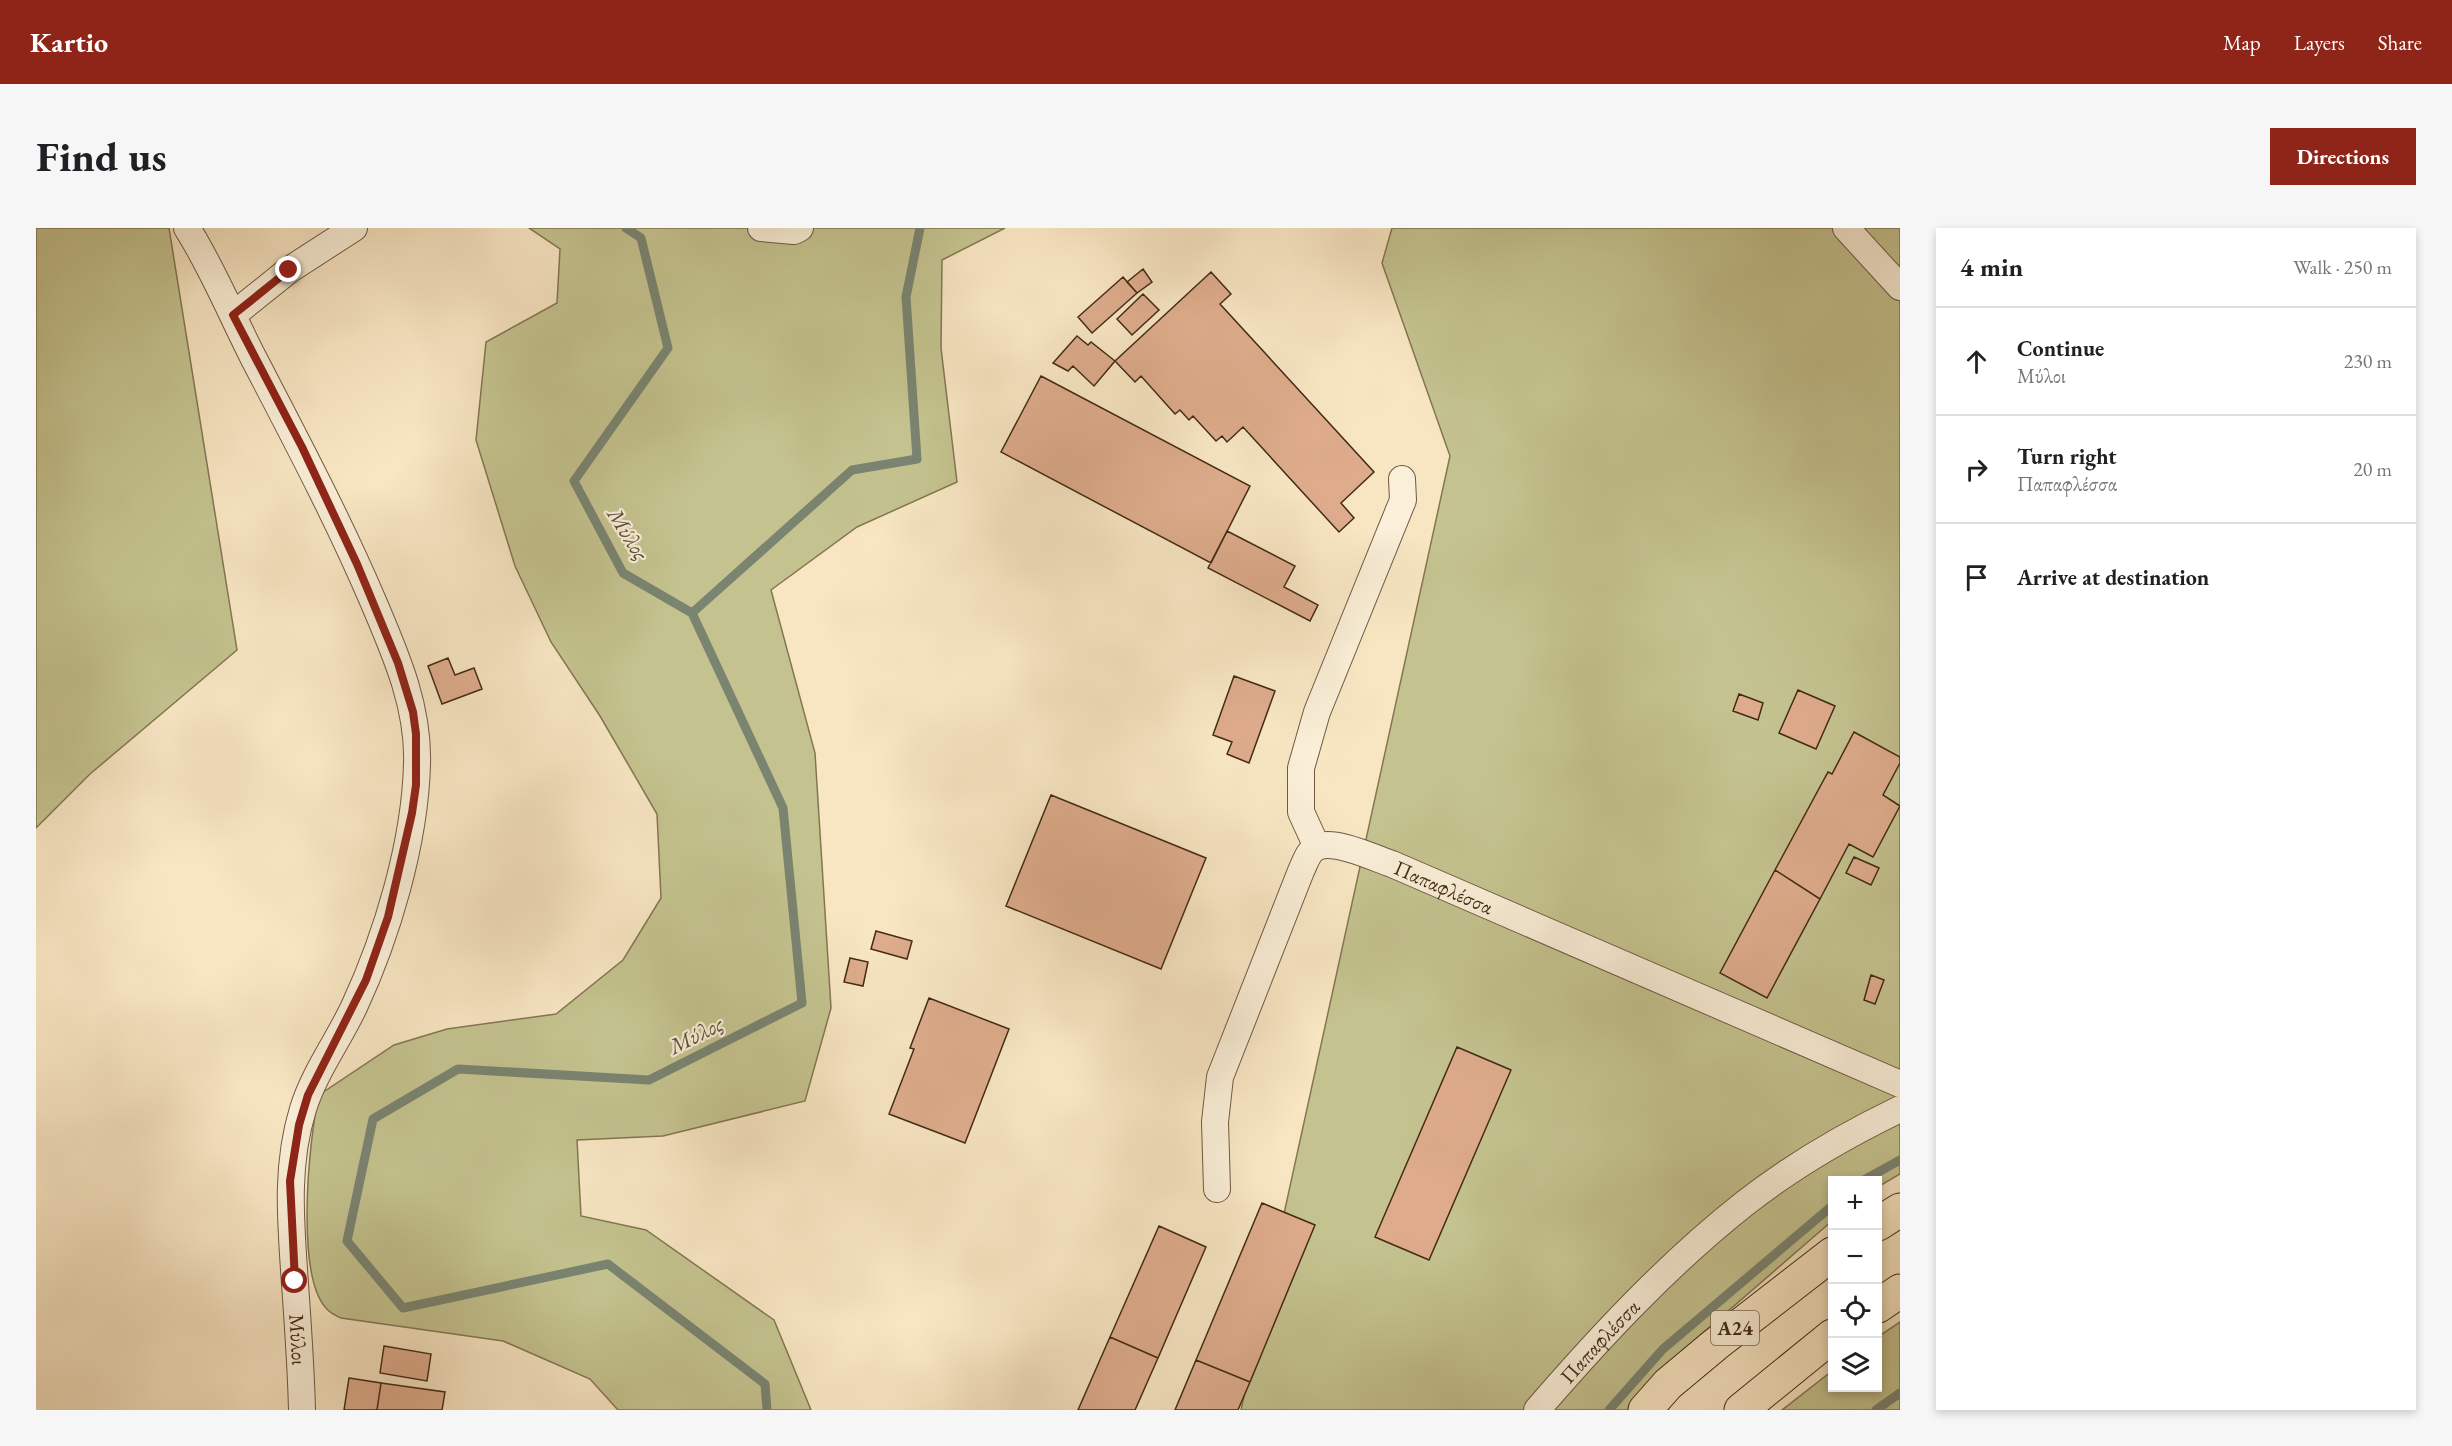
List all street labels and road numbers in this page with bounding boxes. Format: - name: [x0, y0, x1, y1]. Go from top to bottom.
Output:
- street label: Παπαφλέσσα: [1390, 853, 1498, 920]
- street label: Παπαφλέσσα: [1553, 1293, 1645, 1389]
- road number: Α24: [1711, 1311, 1759, 1345]
- street label: Μύλοι: [284, 1313, 314, 1366]

